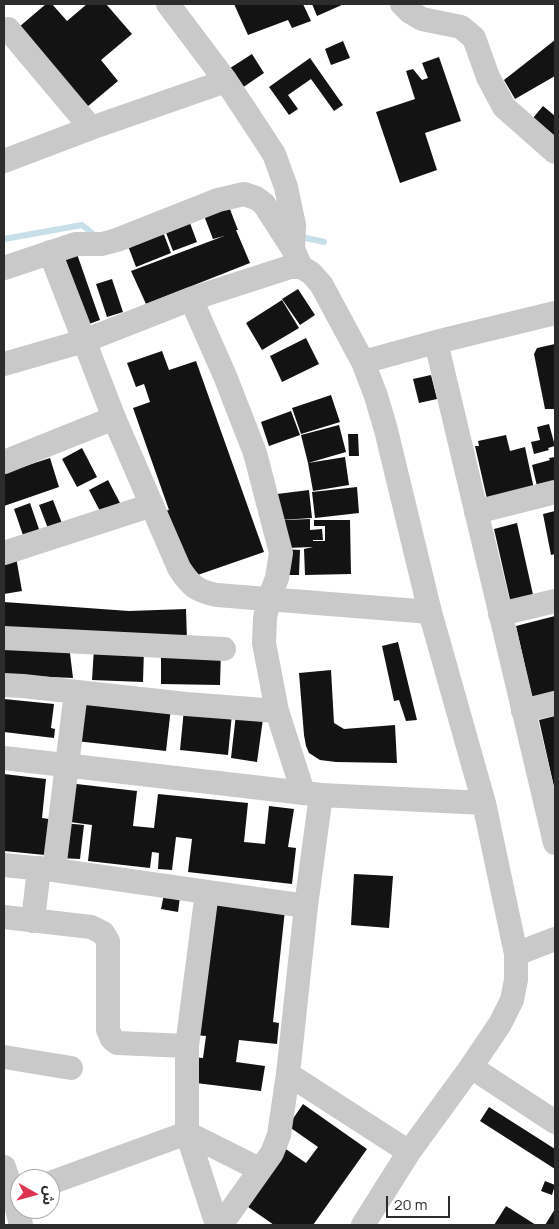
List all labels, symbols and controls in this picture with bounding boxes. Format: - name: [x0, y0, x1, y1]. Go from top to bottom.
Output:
- north arrow: [10, 1169, 60, 1219]
- text: ش: [39, 1185, 60, 1206]
- scale bar: [389, 1186, 453, 1218]
- text: 20 m: [394, 1194, 427, 1215]

